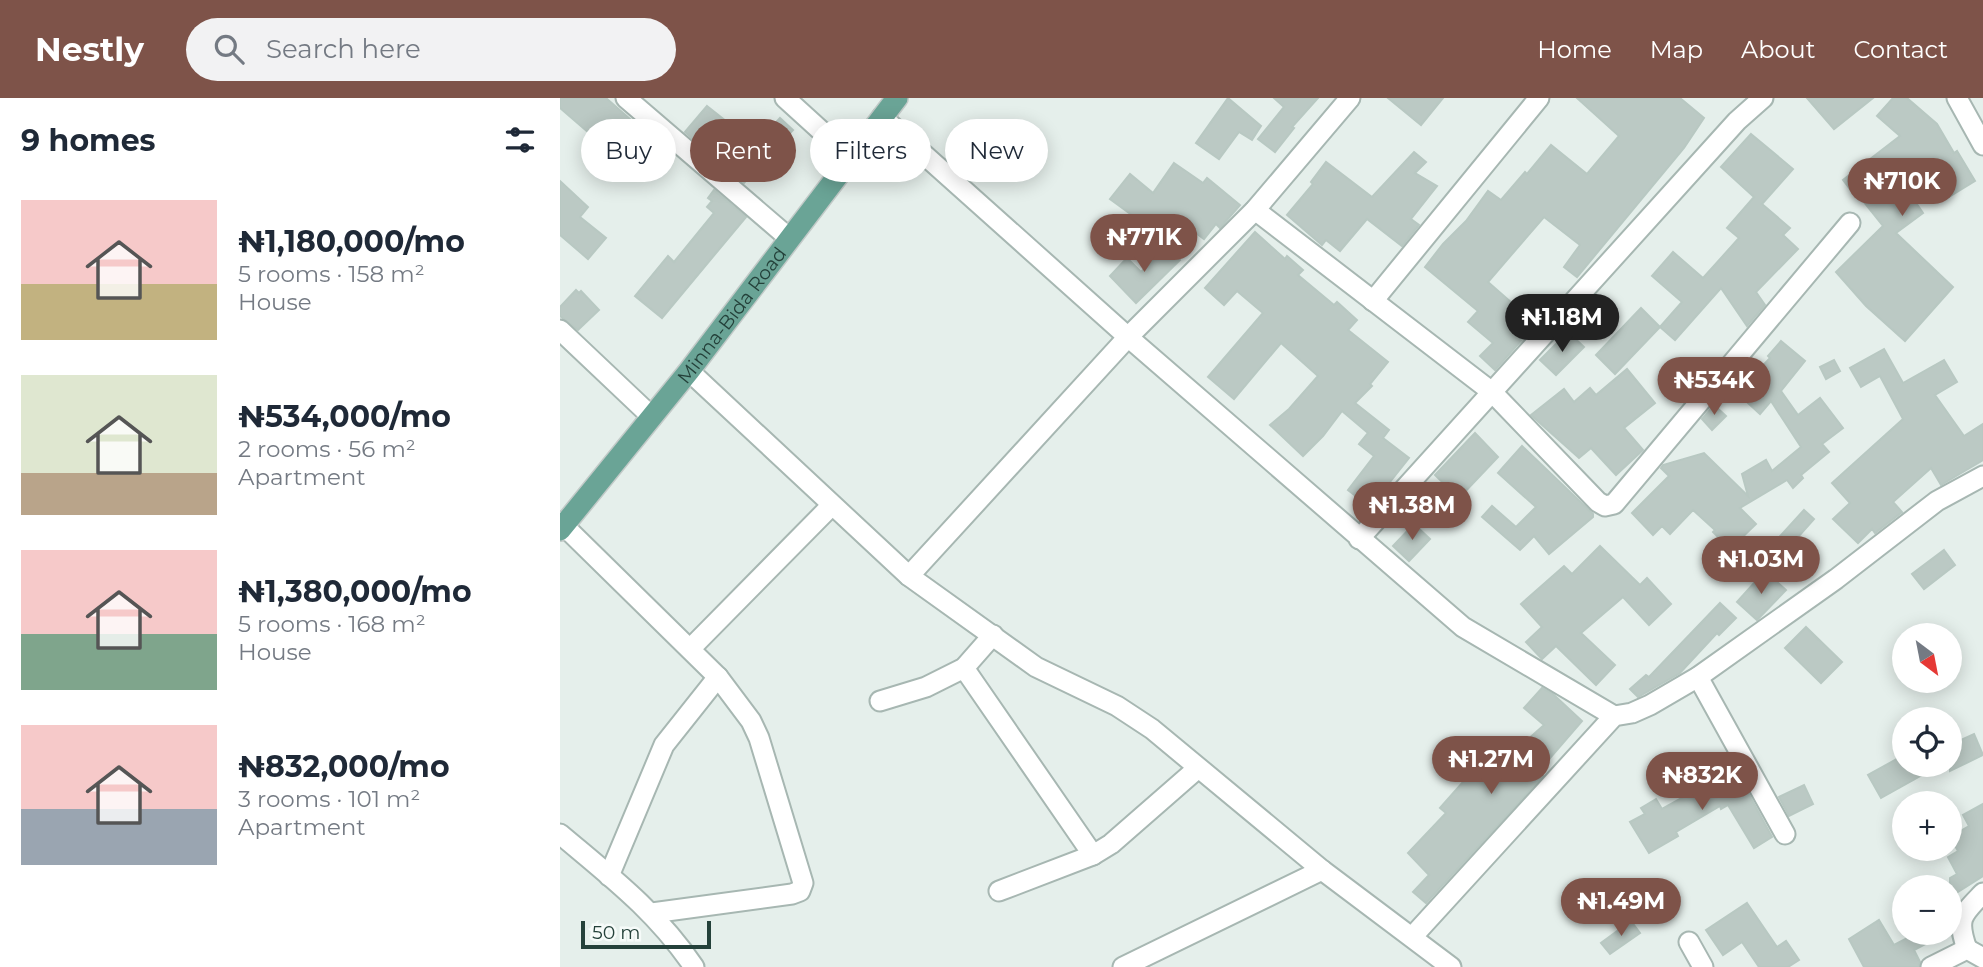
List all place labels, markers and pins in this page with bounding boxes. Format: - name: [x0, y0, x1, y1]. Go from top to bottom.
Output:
- pin: ₦710K: [1853, 158, 1951, 218]
- pin: ₦771K: [1095, 214, 1193, 274]
- pin: ₦1.18M: [1505, 294, 1619, 354]
- pin: ₦534K: [1665, 358, 1763, 417]
- pin: ₦1.38M: [1355, 482, 1469, 542]
- pin: ₦1.03M: [1704, 536, 1818, 596]
- pin: ₦1.27M: [1434, 736, 1548, 796]
- pin: ₦832K: [1653, 752, 1751, 812]
- pin: ₦1.49M: [1564, 878, 1678, 938]

